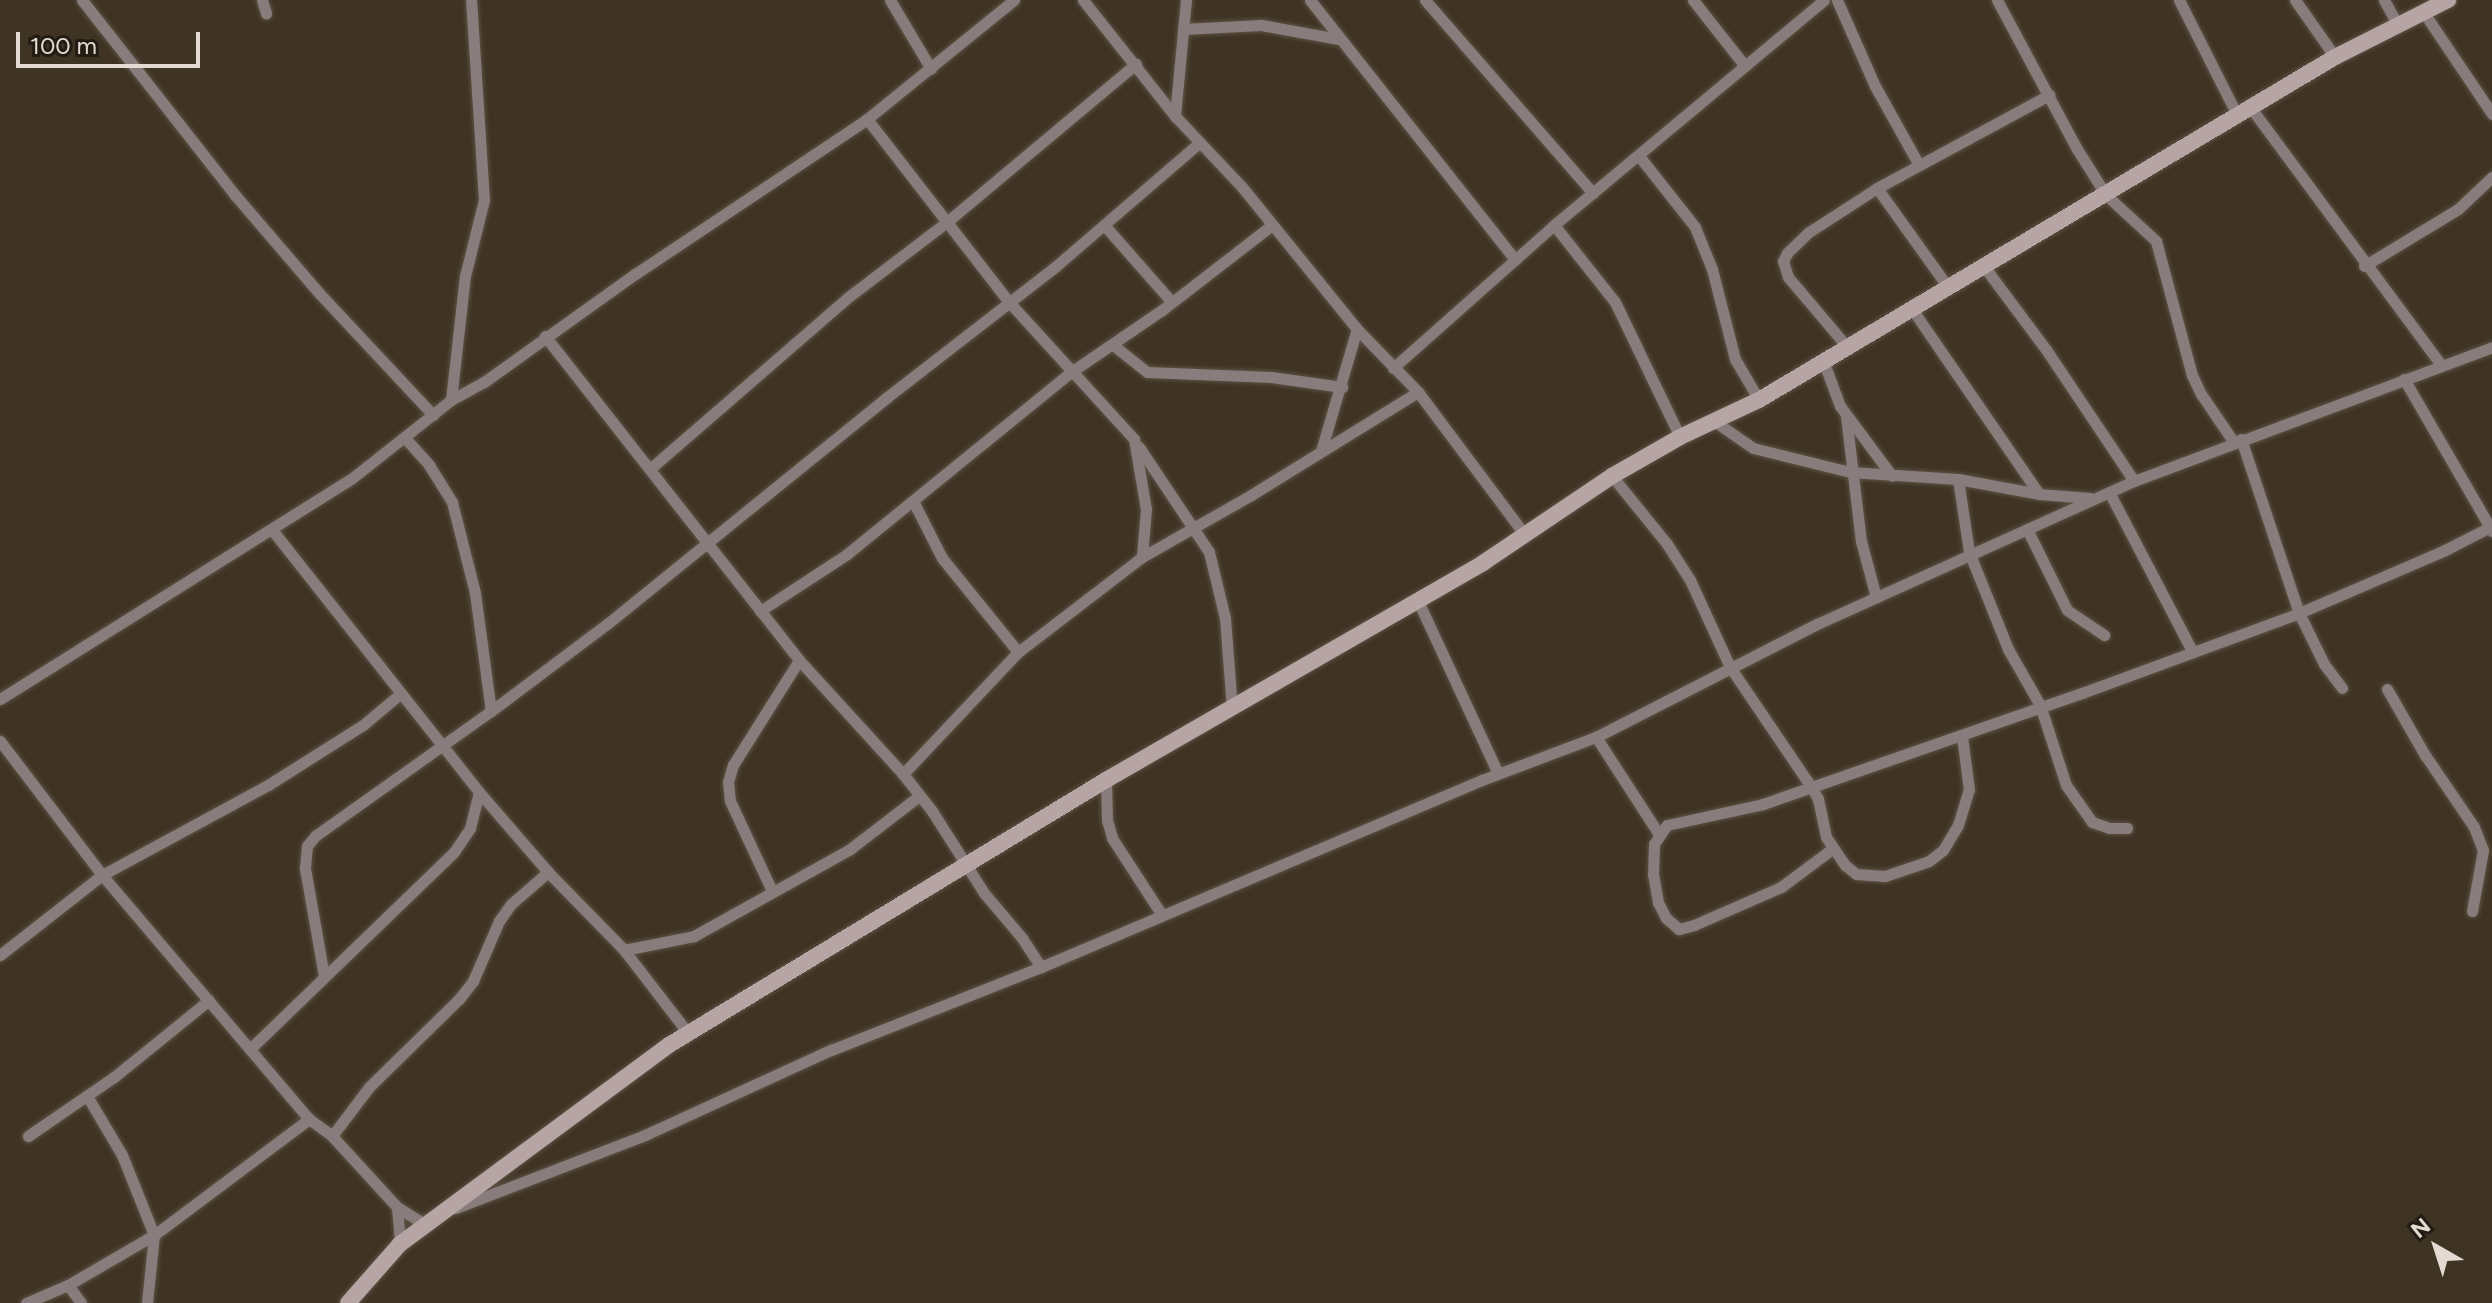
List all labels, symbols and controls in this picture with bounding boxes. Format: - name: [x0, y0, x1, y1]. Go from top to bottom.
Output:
- scale bar: [20, 16, 204, 66]
- text: 100 m: [30, 31, 97, 60]
- north arrow: [2396, 1207, 2476, 1287]
- text: N: [2405, 1212, 2436, 1244]

